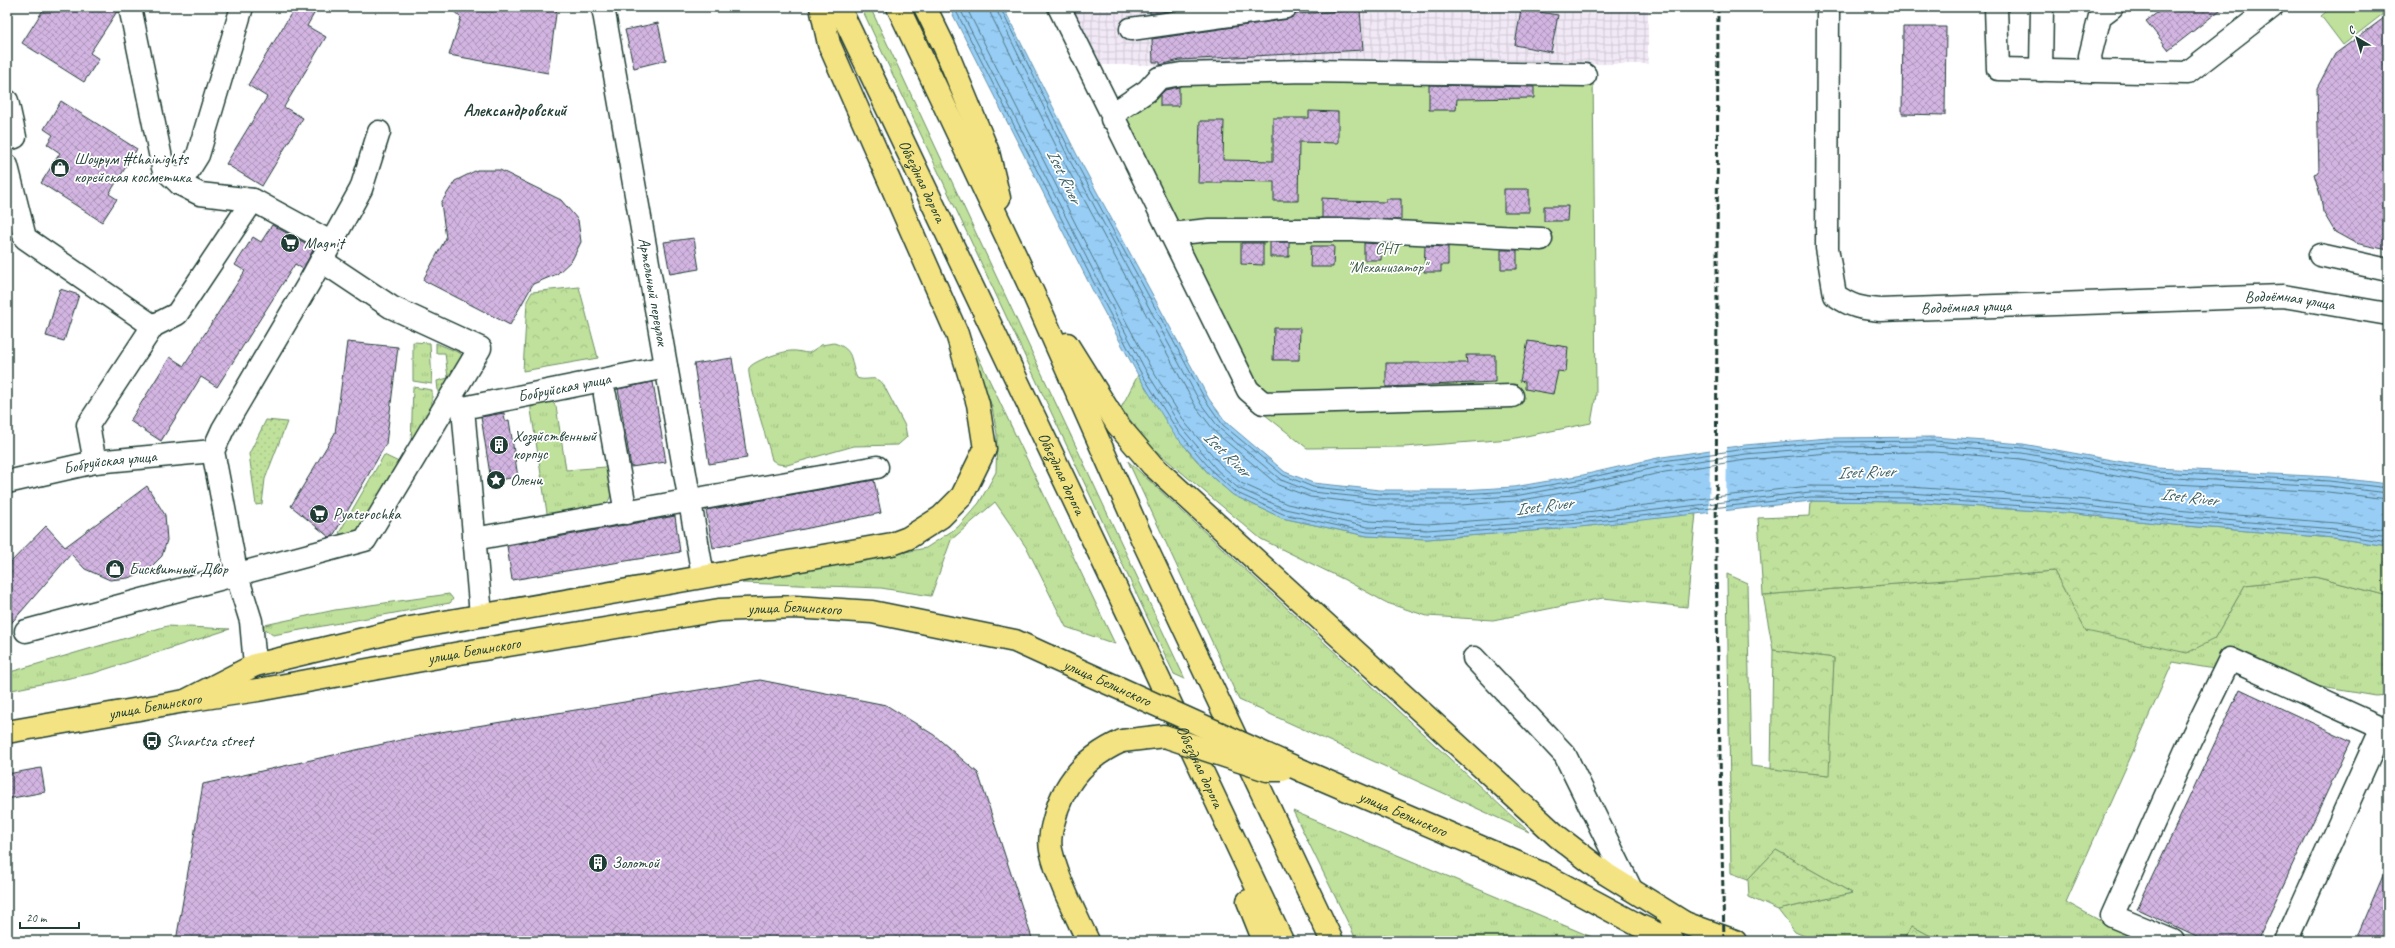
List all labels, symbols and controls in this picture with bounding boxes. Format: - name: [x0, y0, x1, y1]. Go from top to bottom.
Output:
- north arrow: [2337, 18, 2377, 58]
- text: С: [2344, 22, 2359, 37]
- district label: Александровский: [464, 100, 568, 121]
- street label: Объездная дорога: [894, 137, 951, 227]
- water label: Iset River: [1042, 146, 1087, 209]
- place label: Шоурум #thainights корейская косметика: [74, 149, 192, 187]
- shop icon: Шоурум #thainights корейская косметика: [49, 157, 71, 179]
- supermarket icon: Magnit: [279, 232, 301, 254]
- place label: Magnit: [304, 233, 346, 253]
- street label: Артельный переулок: [634, 236, 673, 349]
- park label: СНТ "Механизатор": [1347, 239, 1430, 277]
- street label: Водоёмная улица: [2244, 286, 2338, 315]
- street label: Водоёмная улица: [1920, 295, 2013, 319]
- street label: Бобруйская улица: [516, 368, 614, 407]
- place label: Хозяйственный корпус: [513, 426, 598, 464]
- water label: Iset River: [1199, 427, 1257, 483]
- street label: Объездная дорога: [1033, 429, 1090, 519]
- building icon: Хозяйственный корпус: [488, 434, 510, 456]
- street label: Бобруйская улица: [61, 446, 159, 479]
- water label: Iset River: [1837, 460, 1898, 483]
- place icon: Олени: [485, 469, 507, 491]
- place label: Олени: [510, 470, 543, 490]
- water label: Iset River: [2159, 483, 2222, 511]
- water label: Iset River: [1514, 492, 1577, 520]
- supermarket icon: Pyaterochka: [308, 503, 330, 525]
- place label: Pyaterochka: [333, 504, 401, 524]
- shop icon: Бисквитный Двор: [104, 558, 126, 580]
- place label: Бисквитный Двор: [129, 559, 229, 579]
- street label: улица Белинского: [746, 597, 843, 620]
- street label: улица Белинского: [425, 633, 523, 669]
- street label: улица Белинского: [1059, 654, 1155, 712]
- street label: улица Белинского: [106, 688, 204, 724]
- street label: Объездная дорога: [1172, 722, 1229, 812]
- bus stop icon: Shvartsa street: [141, 730, 163, 752]
- place label: Shvartsa street: [166, 731, 256, 751]
- street label: улица Белинского: [1355, 786, 1451, 842]
- building icon: Золотой: [587, 852, 609, 874]
- place label: Золотой: [612, 853, 661, 873]
- scale bar: [20, 904, 79, 930]
- text: 20 m: [26, 910, 48, 926]

